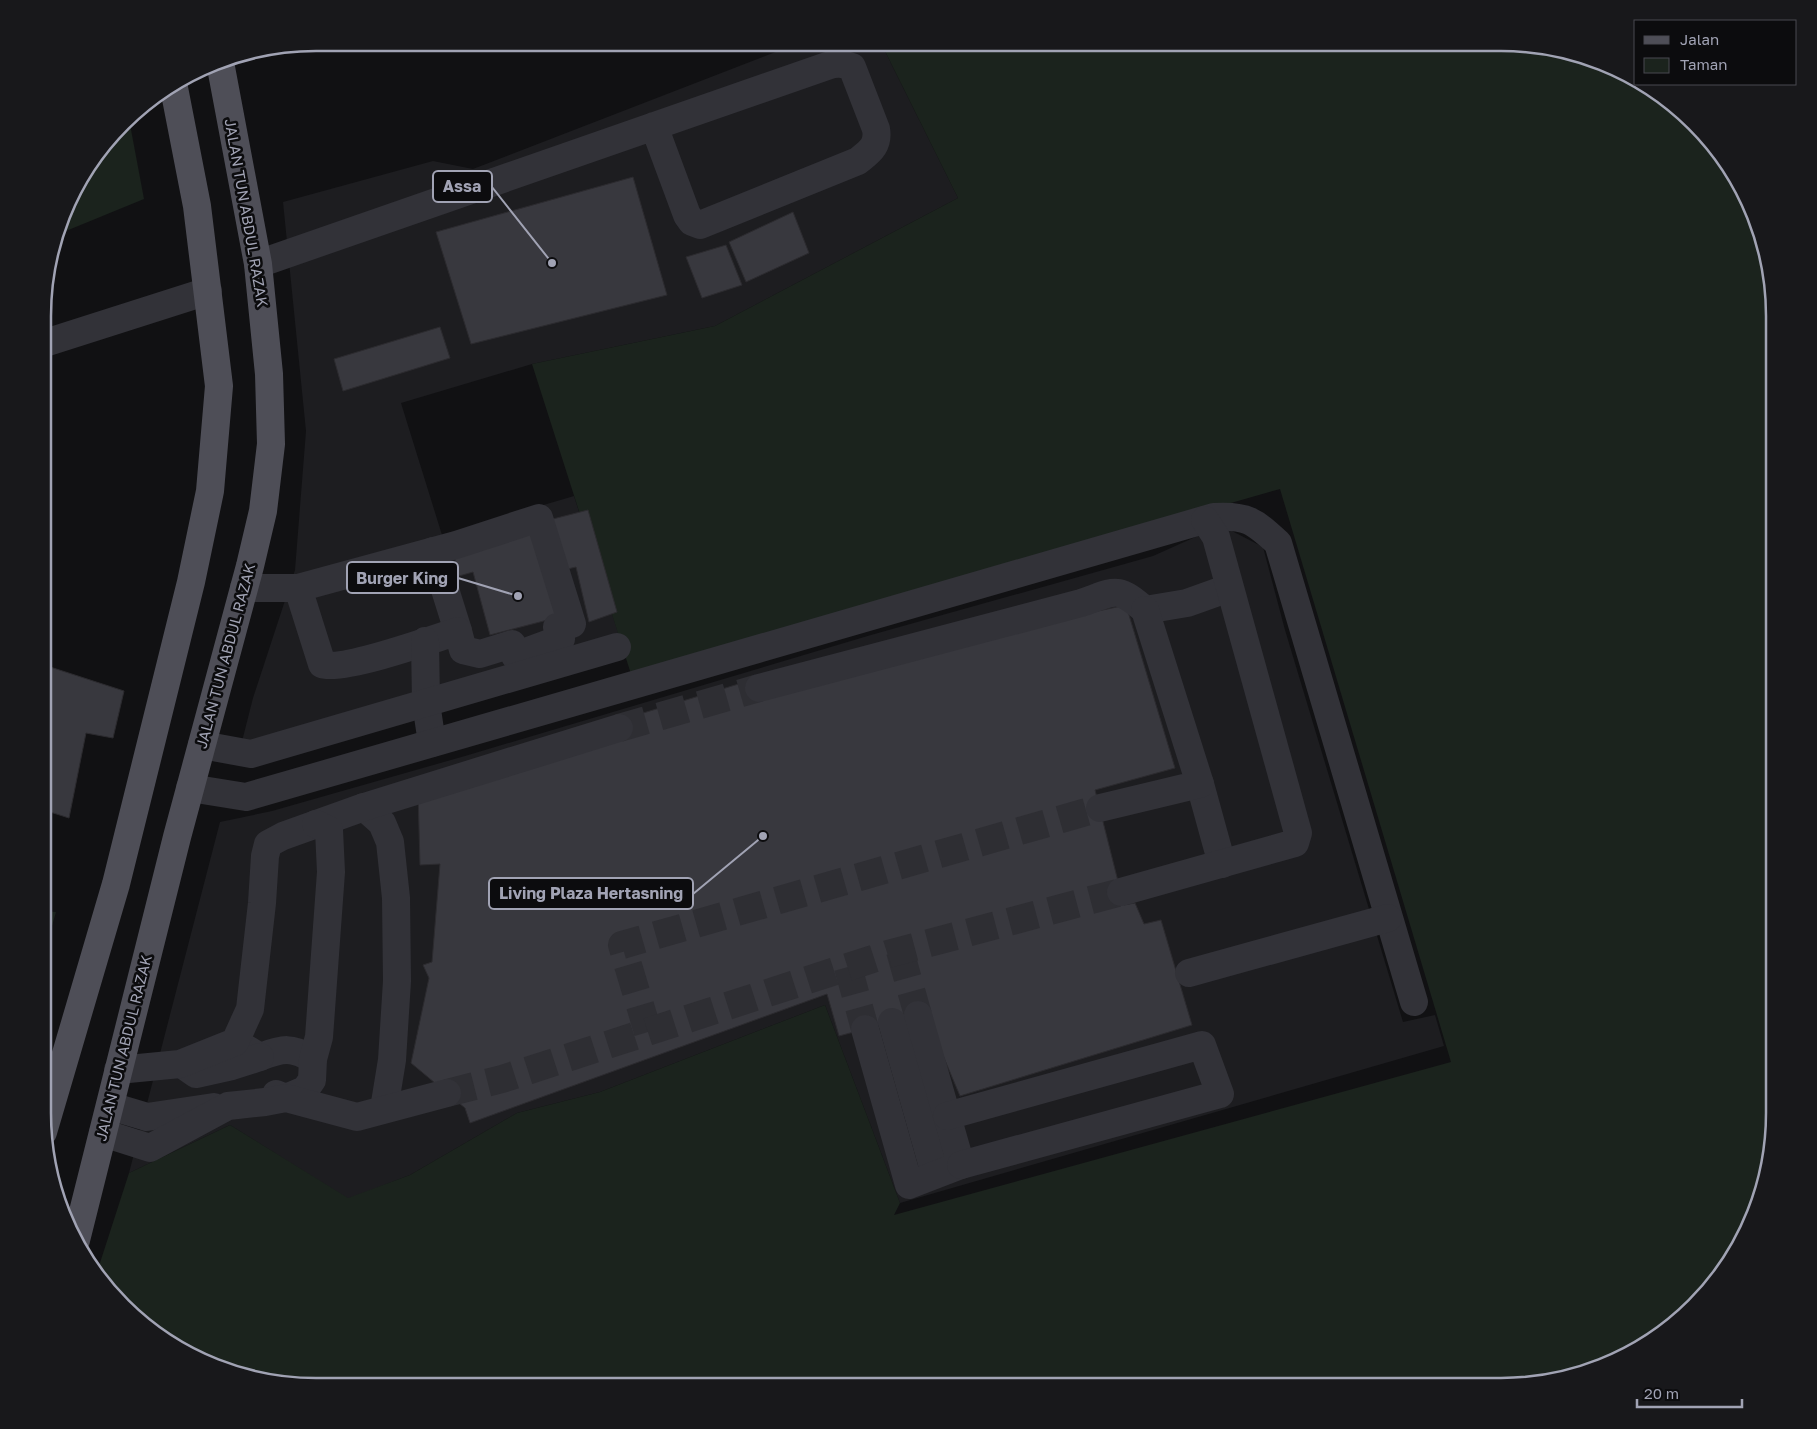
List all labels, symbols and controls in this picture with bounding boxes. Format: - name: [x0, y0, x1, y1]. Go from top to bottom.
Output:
- legend: [1634, 20, 1797, 85]
- text: Jalan: [1680, 30, 1719, 48]
- text: Taman: [1680, 55, 1727, 73]
- street label: JALAN TUN ABDUL RAZAK: [222, 117, 272, 308]
- callout: Assa: [433, 171, 492, 202]
- text: Assa: [443, 176, 481, 196]
- street label: JALAN TUN ABDUL RAZAK: [192, 561, 258, 750]
- callout: Burger King: [347, 562, 458, 593]
- text: Burger King: [356, 568, 448, 588]
- callout: Living Plaza Hertasning: [489, 878, 693, 909]
- text: Living Plaza Hertasning: [499, 883, 683, 903]
- street label: JALAN TUN ABDUL RAZAK: [91, 953, 155, 1143]
- scale bar: [1637, 1376, 1742, 1408]
- text: 20 m: [1644, 1384, 1679, 1402]

